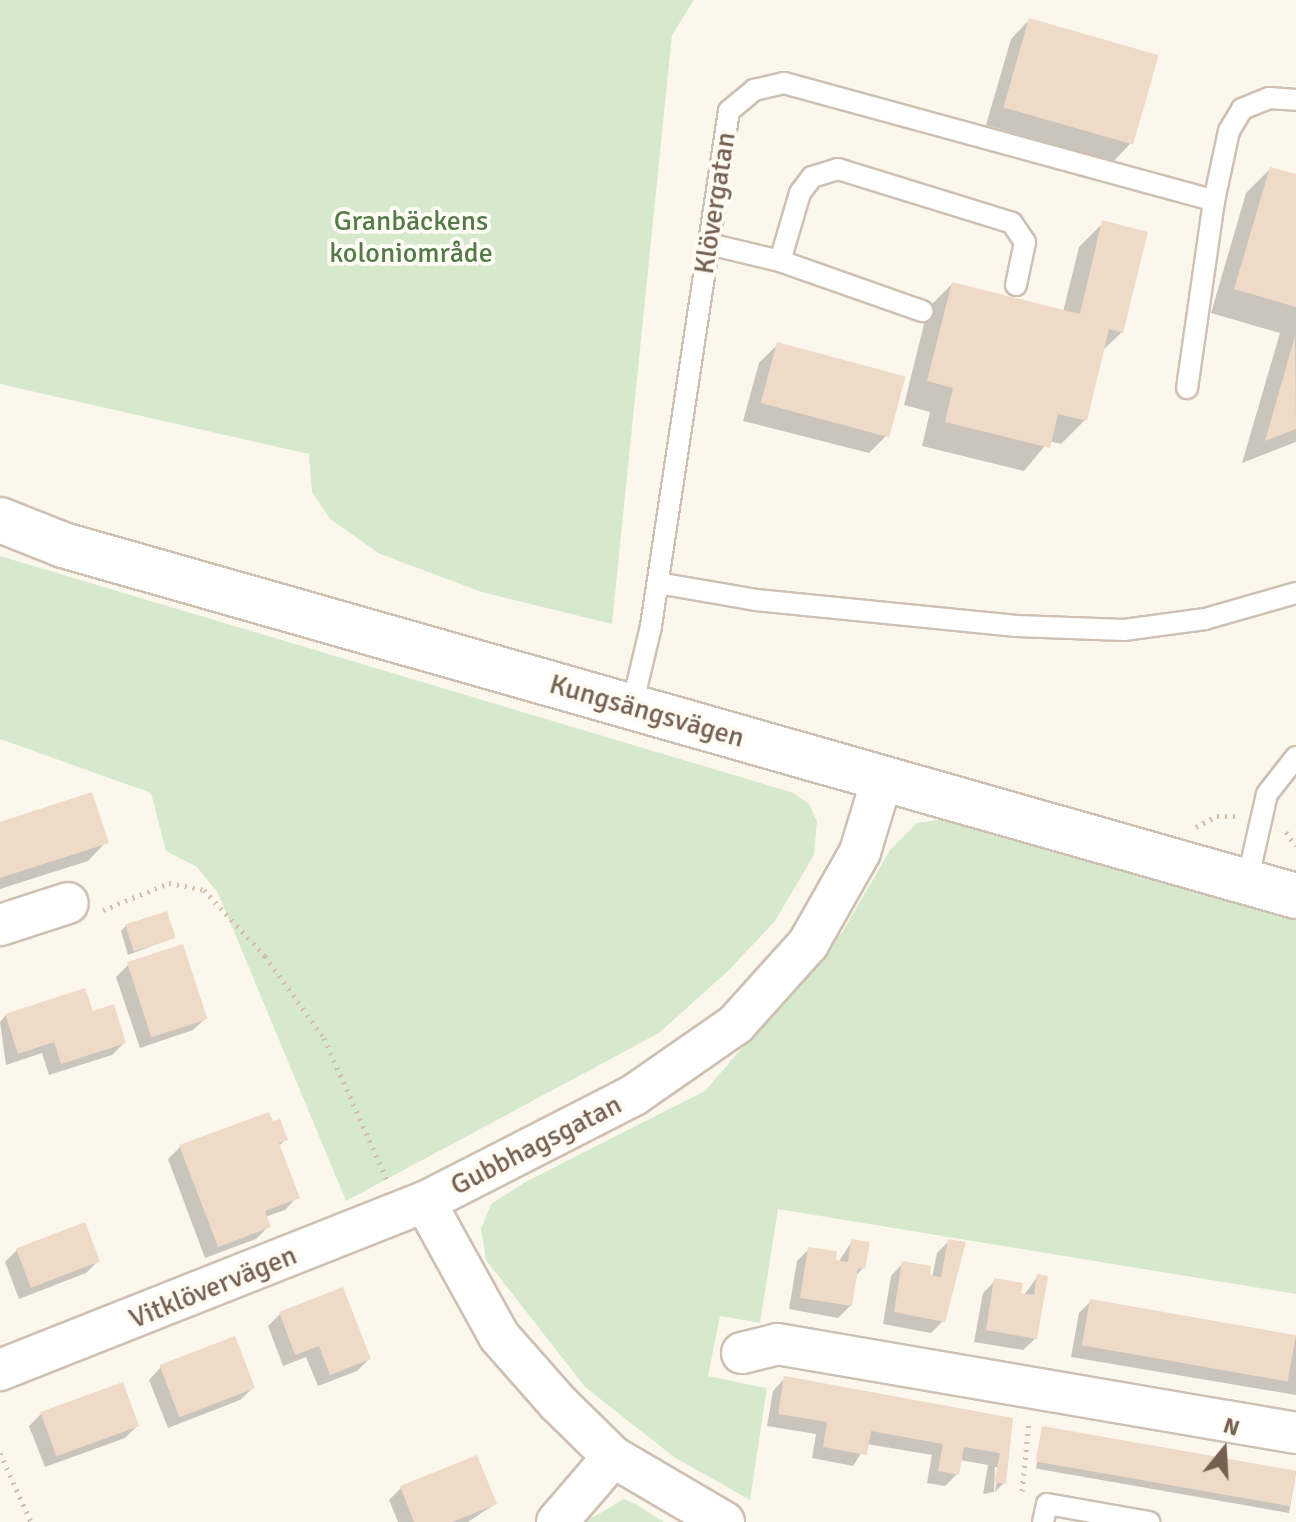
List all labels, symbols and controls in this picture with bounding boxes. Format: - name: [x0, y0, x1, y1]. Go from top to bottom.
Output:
- street label: Klövergatan: [687, 130, 743, 276]
- park label: Granbäckens koloniområde: [329, 204, 493, 270]
- street label: Kungsängsvägen: [546, 667, 748, 755]
- street label: Gubbhagsgatan: [445, 1088, 627, 1202]
- street label: Vitklövervägen: [124, 1238, 302, 1336]
- north arrow: [1184, 1410, 1264, 1490]
- text: N: [1220, 1411, 1243, 1442]

